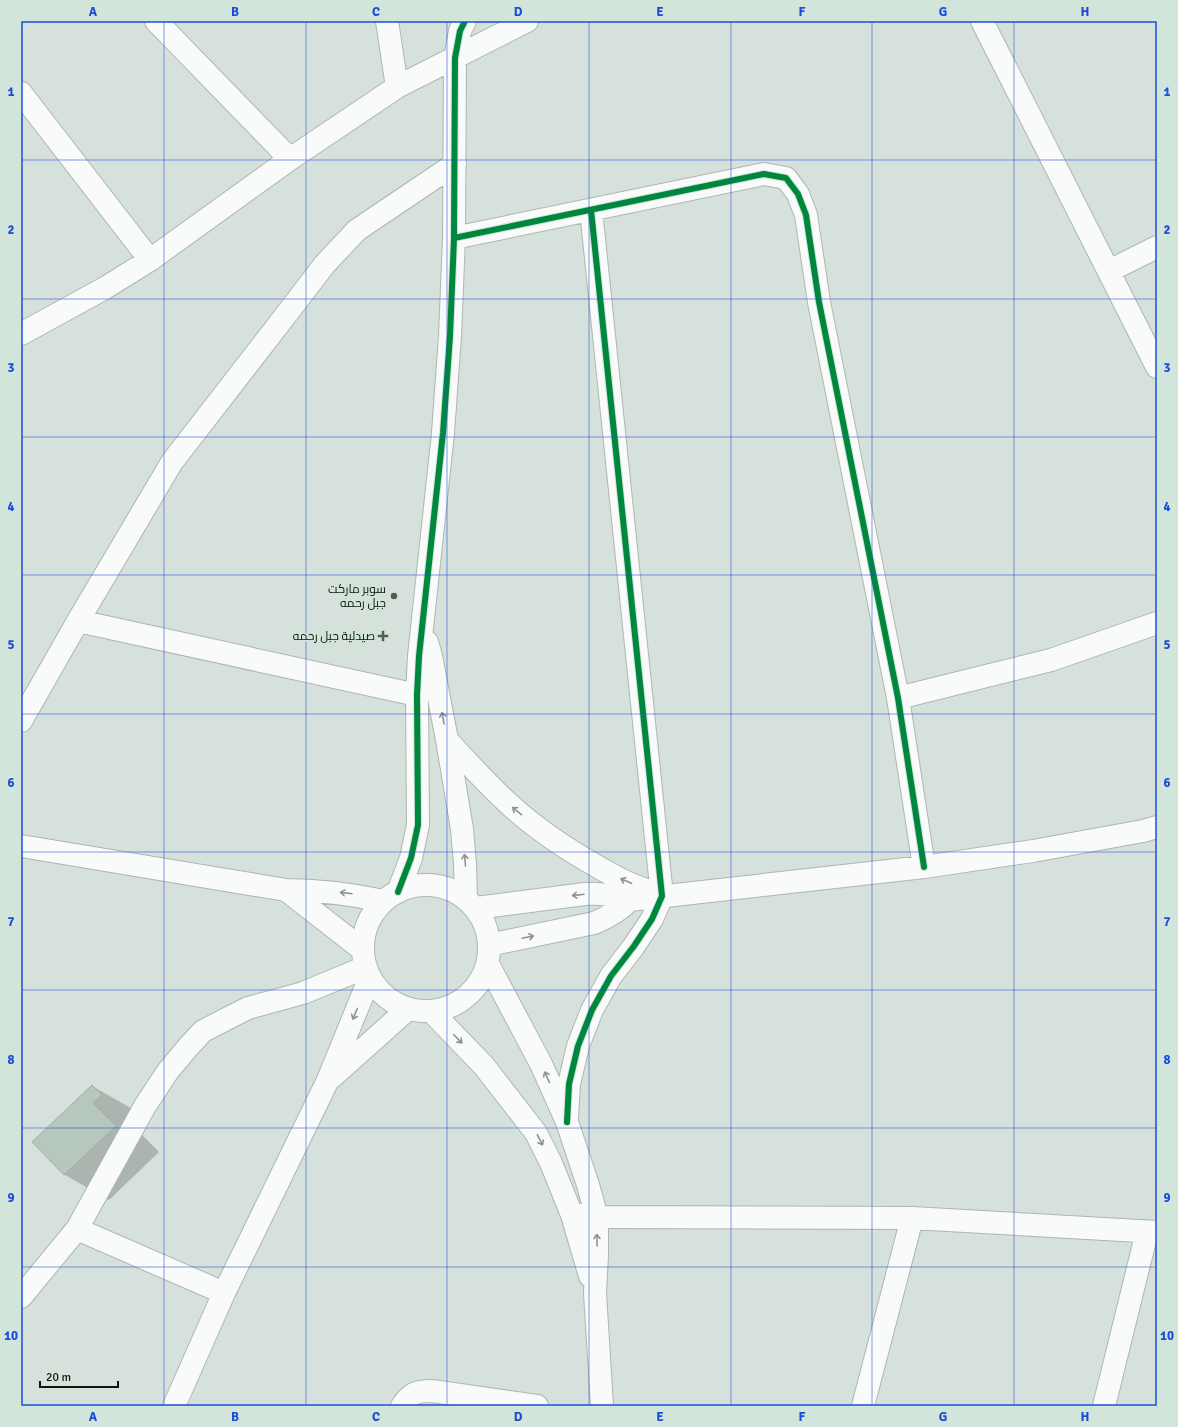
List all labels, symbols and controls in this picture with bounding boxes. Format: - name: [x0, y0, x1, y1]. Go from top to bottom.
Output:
- text: A: [89, 4, 98, 20]
- text: B: [231, 4, 239, 20]
- text: C: [372, 4, 380, 20]
- text: D: [514, 4, 523, 20]
- text: E: [656, 4, 664, 20]
- text: F: [799, 4, 806, 20]
- text: G: [939, 4, 947, 20]
- text: H: [1081, 4, 1089, 20]
- text: 1: [7, 84, 15, 100]
- text: 1: [1163, 84, 1171, 100]
- text: 2: [7, 222, 15, 238]
- text: 2: [1163, 222, 1171, 238]
- text: 3: [7, 360, 15, 376]
- text: 3: [1163, 360, 1171, 376]
- text: 4: [7, 499, 15, 515]
- text: 4: [1163, 499, 1171, 515]
- place label: سوبر ماركت جبل رحمه: [328, 582, 386, 611]
- marker: سوبر ماركت جبل رحمه: [389, 591, 399, 601]
- place label: صيدلية جبل رحمه: [293, 629, 375, 644]
- marker: صيدلية جبل رحمه: [378, 631, 388, 641]
- text: 5: [7, 637, 15, 653]
- text: 5: [1163, 637, 1171, 653]
- one-way arrow: [439, 712, 447, 725]
- text: 6: [7, 775, 15, 791]
- text: 6: [1163, 775, 1171, 791]
- one-way arrow: [512, 807, 523, 815]
- one-way arrow: [461, 854, 468, 867]
- one-way arrow: [621, 877, 633, 885]
- one-way arrow: [340, 890, 353, 897]
- one-way arrow: [572, 891, 585, 899]
- text: 7: [7, 914, 15, 930]
- text: 7: [1163, 914, 1171, 930]
- one-way arrow: [521, 932, 534, 940]
- one-way arrow: [351, 1007, 359, 1019]
- one-way arrow: [453, 1034, 463, 1044]
- text: 8: [7, 1052, 15, 1068]
- text: 8: [1163, 1052, 1171, 1068]
- one-way arrow: [543, 1071, 550, 1083]
- one-way arrow: [536, 1134, 544, 1146]
- text: 9: [7, 1190, 15, 1206]
- text: 9: [1163, 1190, 1171, 1206]
- one-way arrow: [593, 1234, 601, 1247]
- text: 10: [4, 1328, 18, 1344]
- text: 10: [1160, 1328, 1174, 1344]
- scale bar: [40, 1363, 118, 1389]
- text: 20 m: [46, 1370, 71, 1385]
- text: A: [89, 1409, 98, 1425]
- text: B: [231, 1409, 239, 1425]
- text: C: [372, 1409, 380, 1425]
- text: D: [514, 1409, 523, 1425]
- text: E: [656, 1409, 664, 1425]
- text: F: [799, 1409, 806, 1425]
- text: G: [939, 1409, 947, 1425]
- text: H: [1081, 1409, 1089, 1425]

